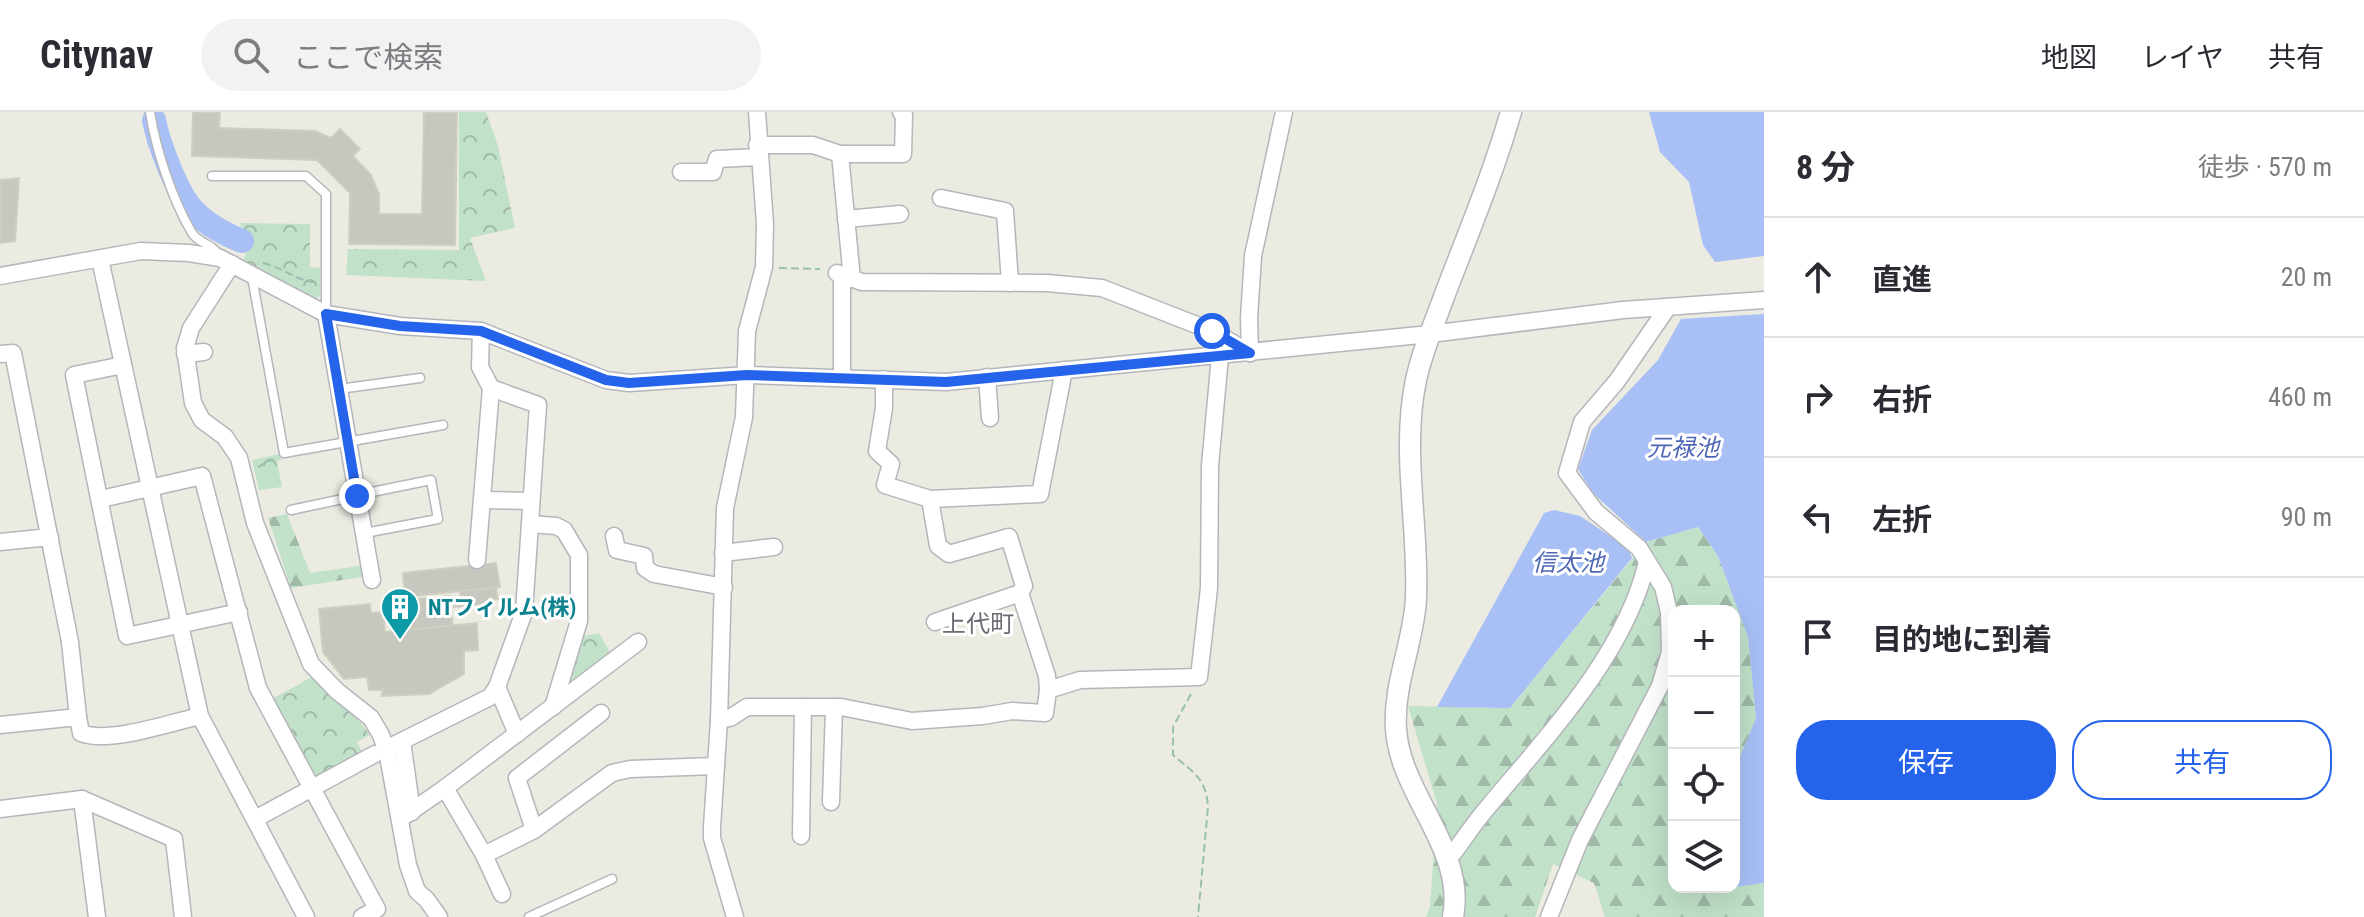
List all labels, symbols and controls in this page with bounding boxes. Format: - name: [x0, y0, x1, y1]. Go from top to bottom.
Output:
- search box: [201, 19, 761, 91]
- text: Citynav: [40, 33, 153, 77]
- icon: search: [229, 33, 273, 77]
- text: ここで検索: [293, 40, 443, 75]
- text: 地図: [2041, 41, 2097, 74]
- text: レイヤ: [2141, 41, 2224, 74]
- text: 共有: [2268, 41, 2324, 74]
- text: 8 分: [1796, 147, 1855, 187]
- text: 徒歩 · 570 m: [2198, 152, 2332, 182]
- icon: ahead: [1796, 255, 1840, 299]
- text: 直進: [1872, 262, 1932, 297]
- text: 20 m: [2281, 262, 2332, 292]
- route start: [1194, 313, 1230, 349]
- icon: right: [1796, 375, 1840, 419]
- text: 右折: [1872, 382, 1932, 417]
- text: 460 m: [2268, 382, 2332, 412]
- water label: 元禄池: [1647, 434, 1721, 462]
- route end: [339, 478, 375, 514]
- icon: left: [1796, 495, 1840, 539]
- text: 左折: [1872, 502, 1932, 537]
- text: 90 m: [2281, 502, 2332, 532]
- water label: 信太池: [1532, 549, 1606, 577]
- building icon: NTフィルム(株): [379, 586, 421, 641]
- place label: NTフィルム(株): [428, 595, 576, 620]
- map controls: [1668, 605, 1740, 893]
- button: +: [1668, 605, 1740, 677]
- district label: 上代町: [942, 610, 1014, 638]
- icon: arrive: [1796, 615, 1840, 659]
- text: 目的地に到着: [1872, 622, 2052, 657]
- button: −: [1668, 677, 1740, 749]
- button: 保存: [1796, 720, 2056, 800]
- button: 共有: [2072, 720, 2332, 800]
- button: locate: [1668, 749, 1740, 821]
- button: layers: [1668, 821, 1740, 893]

